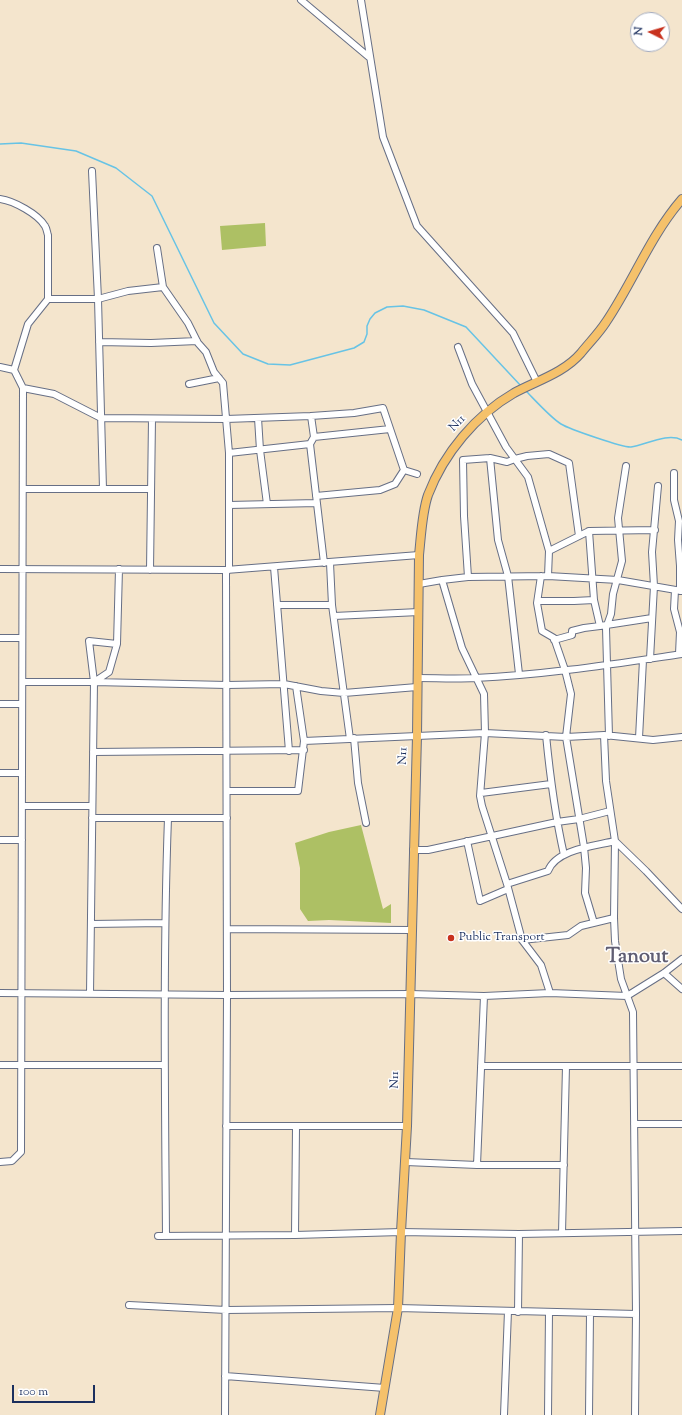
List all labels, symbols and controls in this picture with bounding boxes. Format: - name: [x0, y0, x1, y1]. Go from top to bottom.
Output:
- north arrow: [630, 12, 670, 52]
- text: N: [631, 26, 647, 36]
- street label: N11: [447, 413, 469, 435]
- street label: N11: [396, 747, 412, 765]
- place label: Public Transport: [459, 931, 545, 945]
- marker: Public Transport: [446, 933, 456, 943]
- district label: Tanout: [606, 947, 668, 971]
- street label: N11: [389, 1071, 403, 1089]
- scale bar: [14, 1377, 97, 1403]
- text: 100 m: [19, 1383, 48, 1401]

